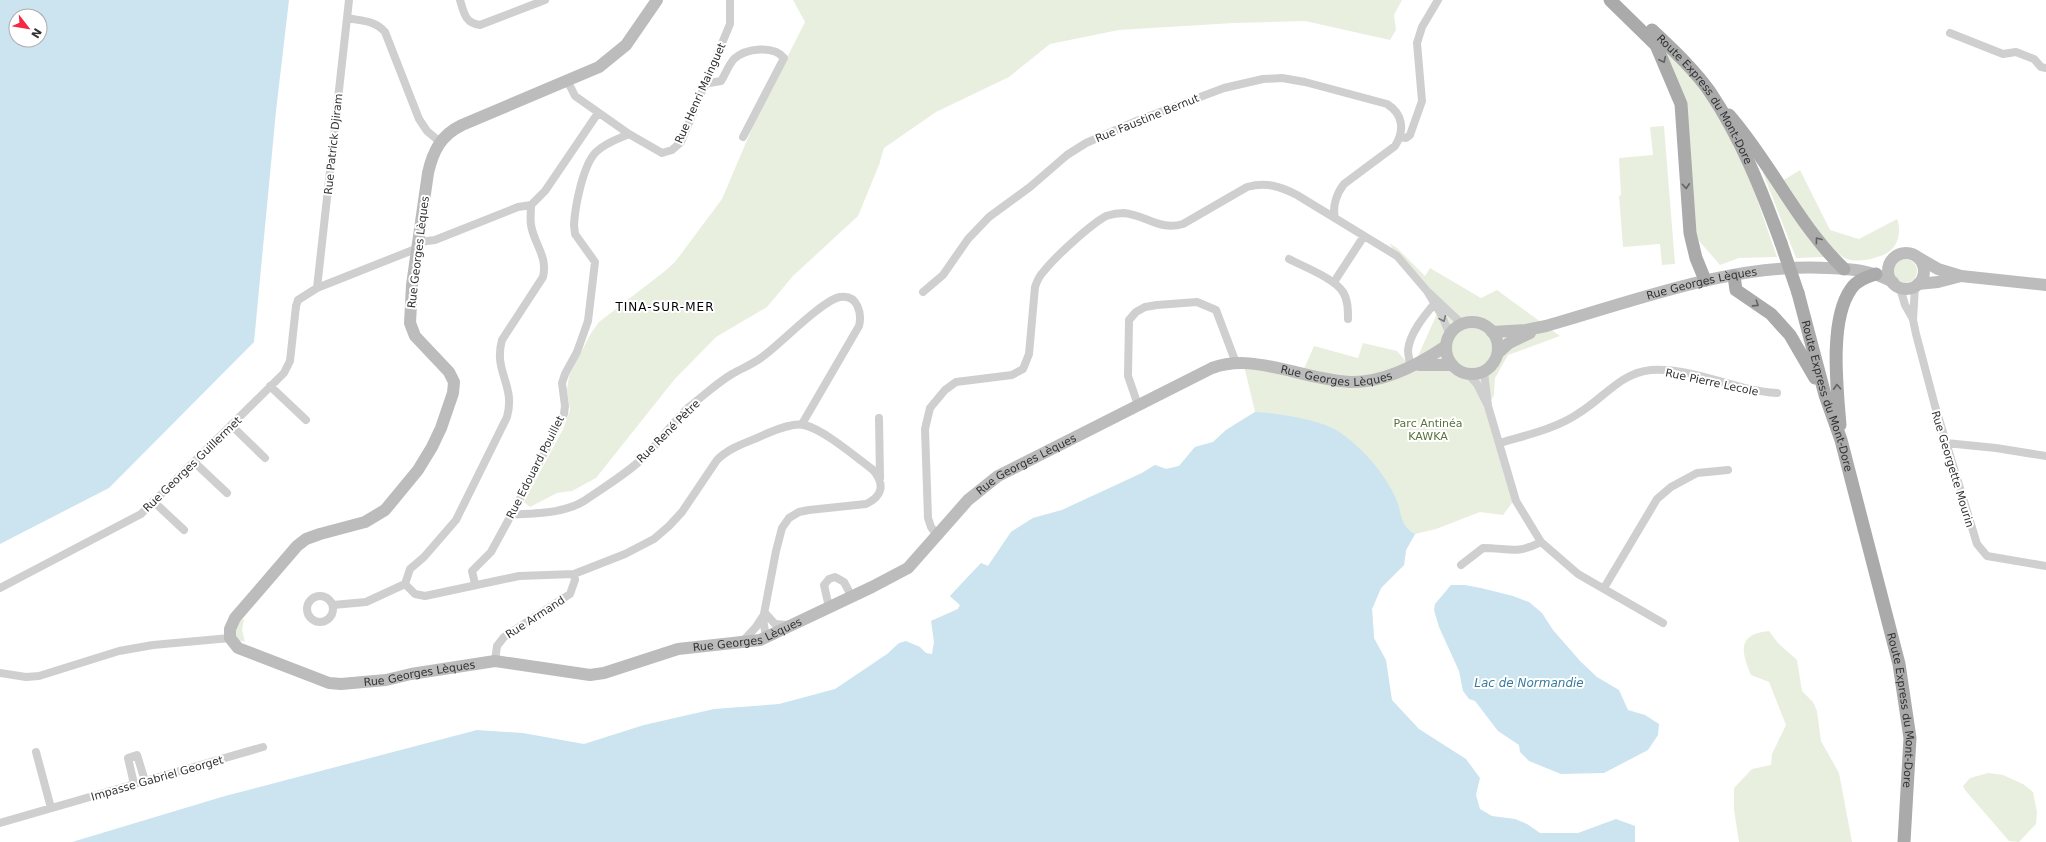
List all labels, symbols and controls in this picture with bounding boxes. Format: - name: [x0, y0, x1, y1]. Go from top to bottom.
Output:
- north arrow: [8, 8, 48, 48]
- text: N: [28, 26, 44, 40]
- street label: Route Express du Mont-Dore: [1654, 32, 1755, 167]
- street label: Rue Henri Mainguet: [672, 40, 729, 146]
- one-way arrow: [1658, 55, 1666, 63]
- street label: Rue Faustine Bernut: [1093, 91, 1202, 145]
- street label: Rue Patrick Djiram: [322, 93, 345, 195]
- one-way arrow: [1682, 183, 1691, 189]
- street label: Rue Georges Lèques: [405, 195, 432, 309]
- one-way arrow: [1816, 238, 1823, 245]
- street label: Rue Georges Lèques: [1645, 265, 1758, 303]
- one-way arrow: [1751, 299, 1758, 306]
- district label: TINA-SUR-MER: [615, 300, 714, 314]
- one-way arrow: [1438, 314, 1446, 322]
- street label: Route Express du Mont-Dore: [1798, 319, 1855, 473]
- street label: Rue Georges Lèques: [1279, 363, 1394, 389]
- street label: Rue Pierre Lecole: [1664, 366, 1760, 399]
- one-way arrow: [1833, 384, 1842, 390]
- street label: Rue René Pètre: [634, 397, 703, 466]
- street label: Rue Georgette Mourin: [1929, 409, 1976, 529]
- street label: Rue Edouard Pouillet: [504, 413, 567, 521]
- street label: Rue Georges Guillermet: [141, 414, 245, 515]
- park label: Parc Antinéa KAWKA: [1393, 417, 1463, 443]
- street label: Rue Georges Lèques: [974, 431, 1079, 498]
- street label: Rue Armand: [503, 594, 567, 641]
- street label: Rue Georges Lèques: [692, 615, 804, 654]
- street label: Route Express du Mont-Dore: [1884, 631, 1916, 789]
- street label: Rue Georges Lèques: [363, 658, 476, 689]
- water label: Lac de Normandie: [1474, 676, 1584, 690]
- street label: Impasse Gabriel Georget: [90, 753, 225, 804]

